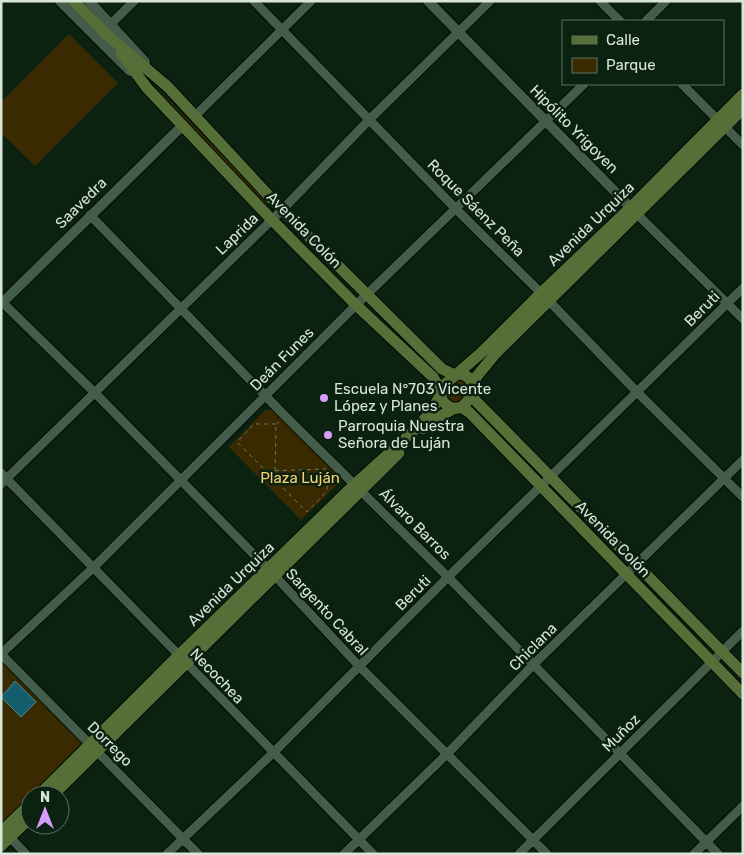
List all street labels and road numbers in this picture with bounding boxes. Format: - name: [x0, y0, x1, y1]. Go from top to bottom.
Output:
- street label: Hipólito Yrigoyen: [526, 81, 622, 177]
- street label: Roque Sáenz Peña: [424, 156, 528, 260]
- street label: Saavedra: [52, 174, 110, 232]
- street label: Avenida Urquiza: [544, 178, 638, 270]
- street label: Avenida Colón: [263, 188, 345, 272]
- street label: Laprida: [212, 209, 262, 259]
- street label: Beruti: [681, 288, 723, 330]
- street label: Deán Funes: [246, 323, 318, 395]
- street label: Álvaro Barros: [376, 485, 455, 564]
- street label: Avenida Colón: [572, 497, 654, 581]
- street label: Avenida Urquiza: [184, 538, 278, 630]
- street label: Sargento Cabral: [282, 565, 372, 659]
- street label: Beruti: [392, 572, 434, 614]
- street label: Chiclana: [505, 619, 561, 675]
- street label: Necochea: [186, 645, 248, 707]
- street label: Muñoz: [598, 710, 644, 756]
- street label: Dorrego: [84, 718, 136, 770]

